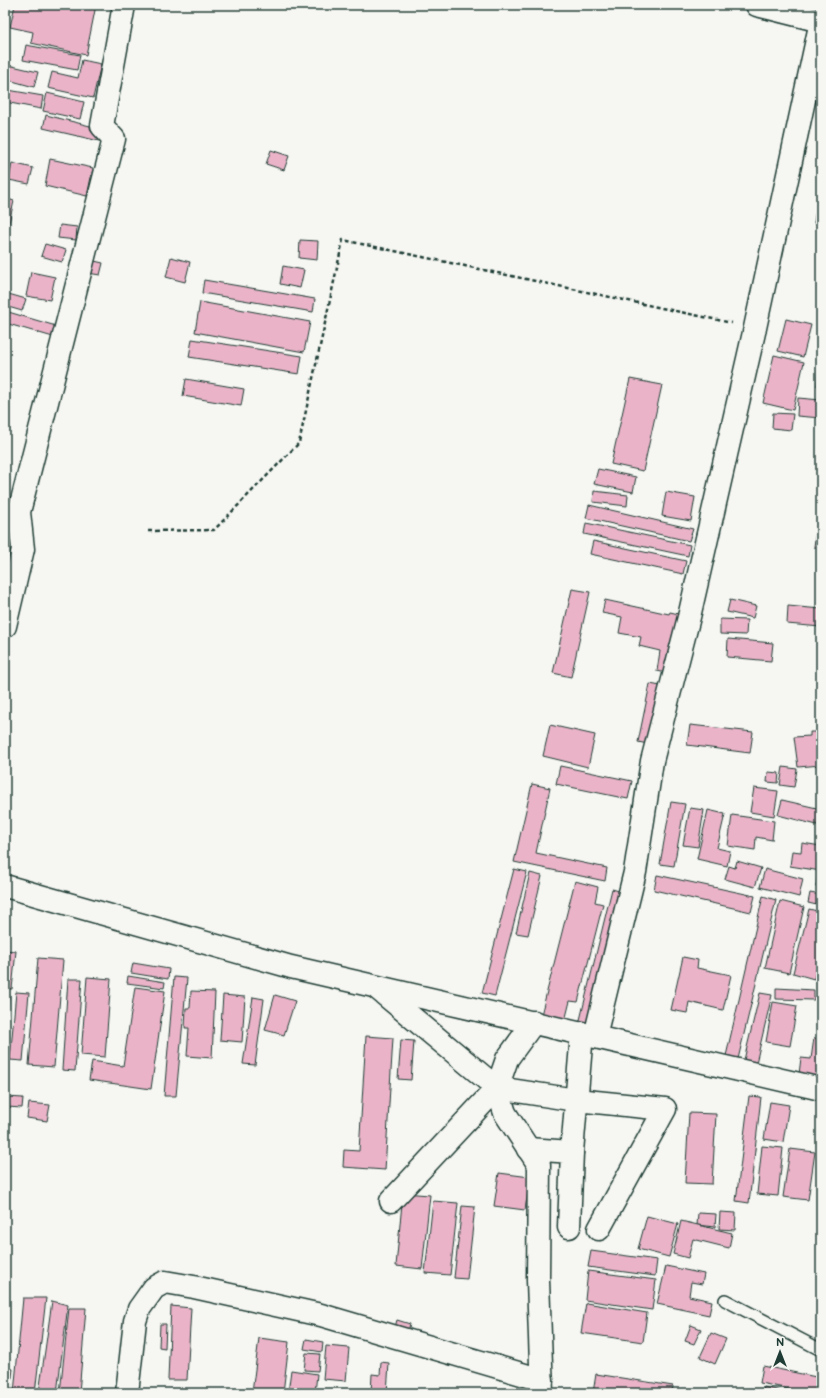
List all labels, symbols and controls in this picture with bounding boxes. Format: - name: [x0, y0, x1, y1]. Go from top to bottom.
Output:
- north arrow: [760, 1332, 800, 1372]
- text: N: [776, 1336, 784, 1349]

